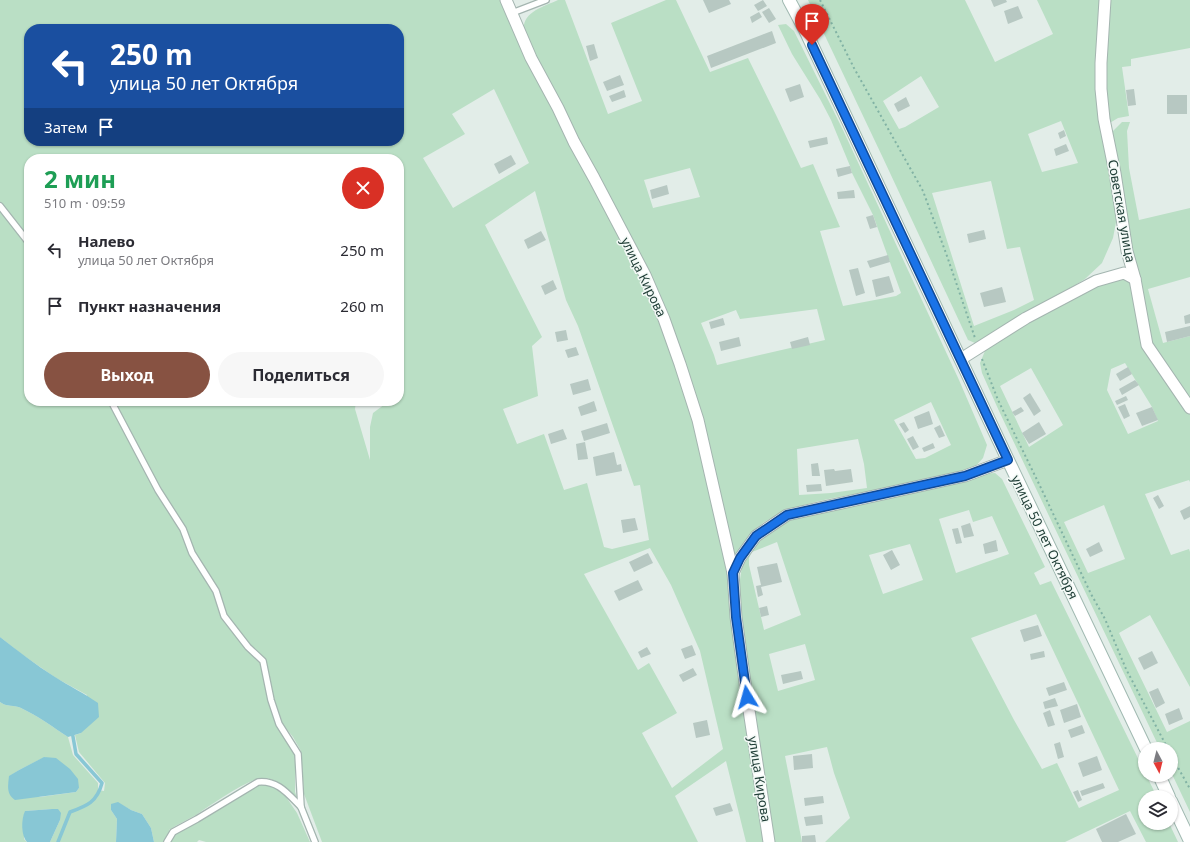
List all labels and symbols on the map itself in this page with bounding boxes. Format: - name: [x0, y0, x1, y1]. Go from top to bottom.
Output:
- pin: [795, 4, 829, 45]
- street label: Советская улица: [1104, 158, 1140, 264]
- street label: улица Кирова: [617, 234, 671, 320]
- street label: улица 50 лет Октября: [1007, 472, 1083, 602]
- position arrow: [726, 676, 768, 718]
- street label: улица Кирова: [744, 735, 776, 823]
- north arrow: [1138, 742, 1178, 782]

